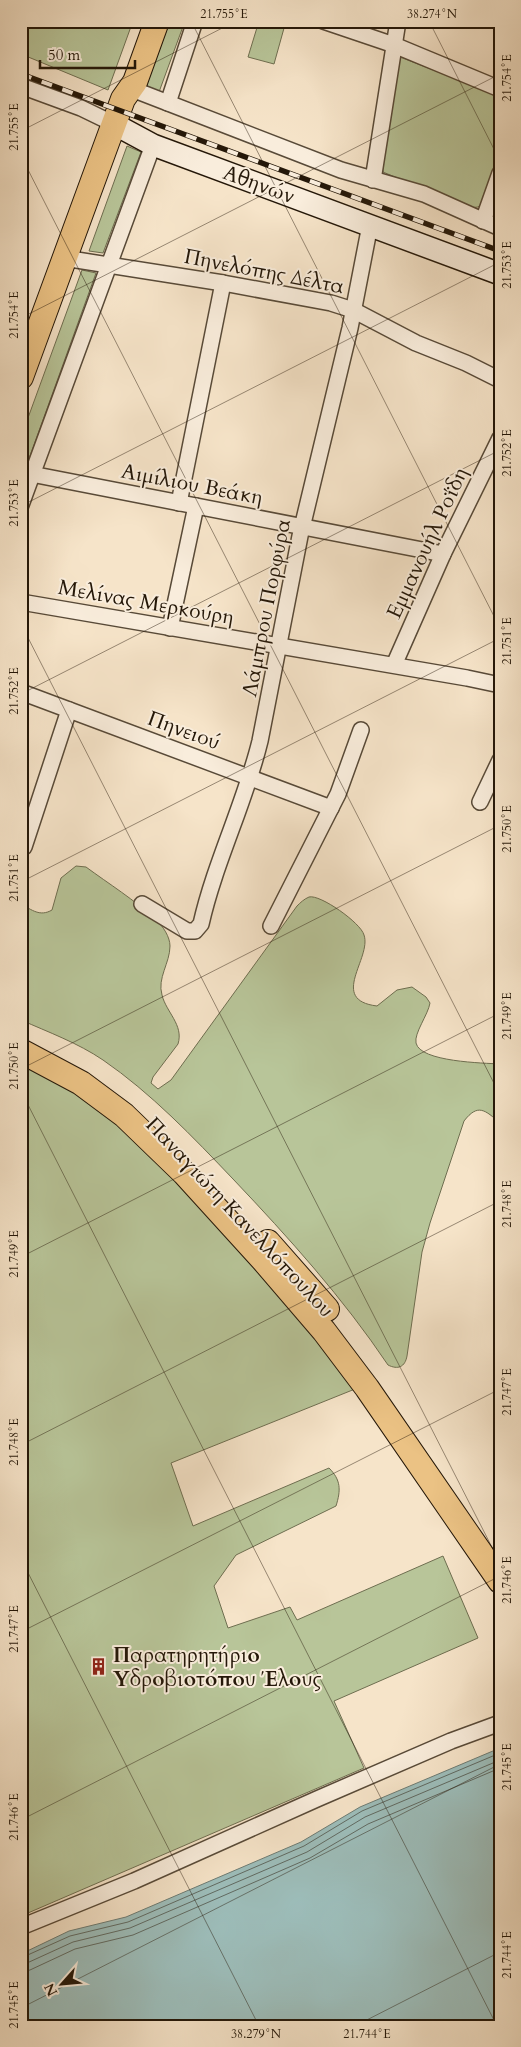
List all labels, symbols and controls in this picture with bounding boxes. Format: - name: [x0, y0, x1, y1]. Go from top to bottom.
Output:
- text: 21.755°E: [200, 6, 248, 22]
- text: 38.274°N: [407, 6, 458, 22]
- scale bar: [40, 38, 135, 70]
- text: 50 m: [48, 45, 80, 65]
- text: 21.754°E: [499, 54, 515, 102]
- text: 21.755°E: [6, 103, 22, 151]
- street label: Αθηνών: [219, 158, 299, 211]
- text: 21.753°E: [499, 241, 515, 289]
- street label: Πηνελόπης Δέλτα: [182, 242, 346, 301]
- text: 21.754°E: [6, 291, 22, 339]
- text: 21.752°E: [499, 429, 515, 477]
- street label: Αιμίλιου Βεάκη: [119, 457, 265, 512]
- street label: Εμμανουήλ Ροΐδη: [380, 463, 475, 623]
- text: 21.753°E: [6, 479, 22, 527]
- street label: Λάμπρου Πορφύρα: [235, 517, 298, 699]
- street label: Μελίνας Μερκούρη: [56, 573, 236, 632]
- text: 21.751°E: [499, 617, 515, 665]
- text: 21.752°E: [6, 667, 22, 715]
- street label: Πηνειού: [144, 704, 224, 757]
- text: 21.750°E: [499, 805, 515, 853]
- text: 21.751°E: [6, 854, 22, 902]
- text: 21.749°E: [499, 992, 515, 1040]
- text: 21.750°E: [6, 1042, 22, 1090]
- street label: Παναγιώτη Κανελλόπουλου: [139, 1111, 340, 1324]
- text: 21.748°E: [499, 1180, 515, 1228]
- text: 21.749°E: [6, 1230, 22, 1278]
- text: 21.747°E: [499, 1368, 515, 1416]
- text: 21.748°E: [6, 1418, 22, 1466]
- text: 21.746°E: [499, 1556, 515, 1604]
- text: 21.747°E: [6, 1605, 22, 1653]
- place label: Παρατηρητήριο Υδροβιοτόπου Έλους: [113, 1641, 321, 1694]
- building icon: Παρατηρητήριο Υδροβιοτόπου Έλους: [89, 1657, 109, 1677]
- text: 21.745°E: [499, 1743, 515, 1791]
- text: 21.746°E: [6, 1793, 22, 1841]
- text: 21.744°E: [499, 1931, 515, 1979]
- north arrow: [38, 1960, 88, 2010]
- text: N: [40, 1980, 62, 1999]
- text: 21.745°E: [6, 1981, 22, 2029]
- text: 38.279°N: [231, 2026, 282, 2042]
- text: 21.744°E: [343, 2026, 391, 2042]

